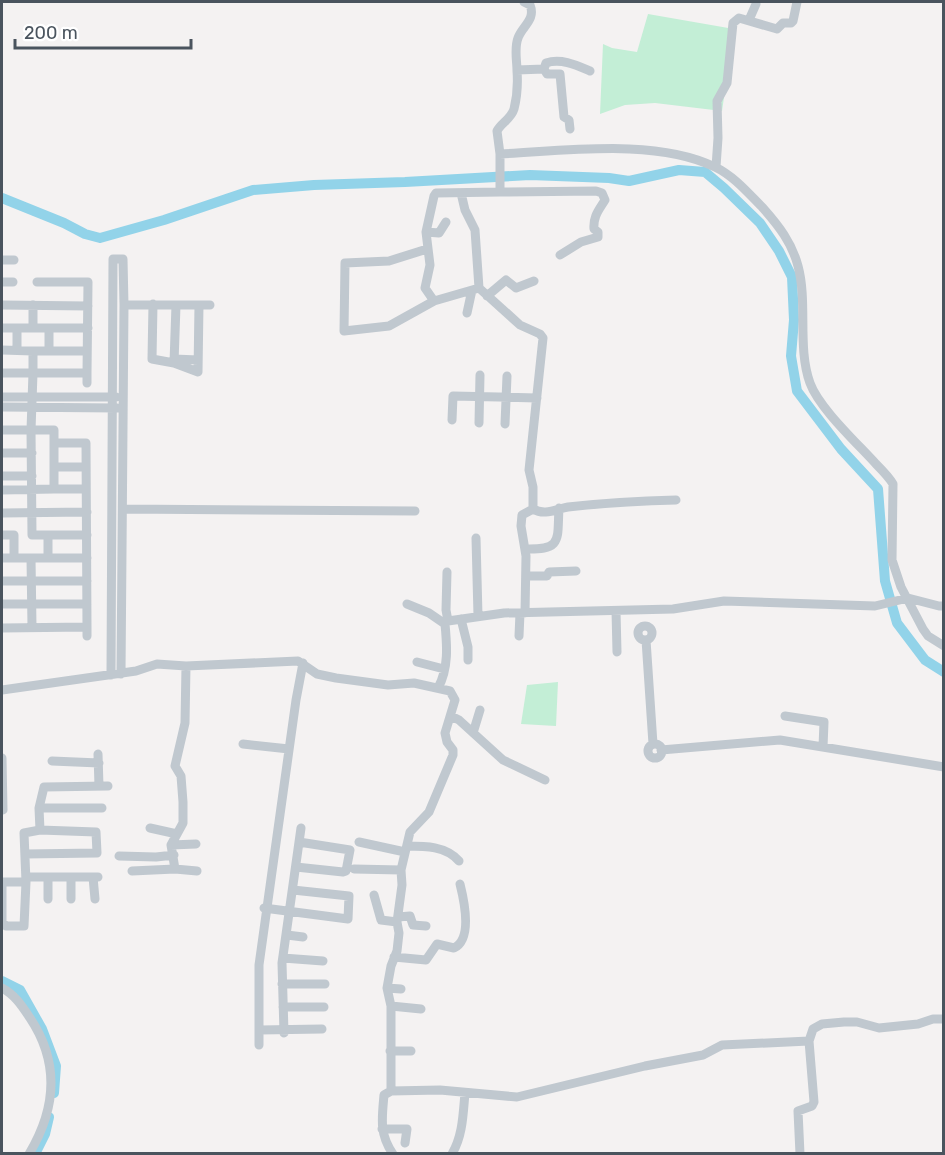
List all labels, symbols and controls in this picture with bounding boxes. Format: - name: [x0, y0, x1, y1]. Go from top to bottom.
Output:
- scale bar: [15, 12, 190, 50]
- text: 200 m: [24, 22, 78, 44]

